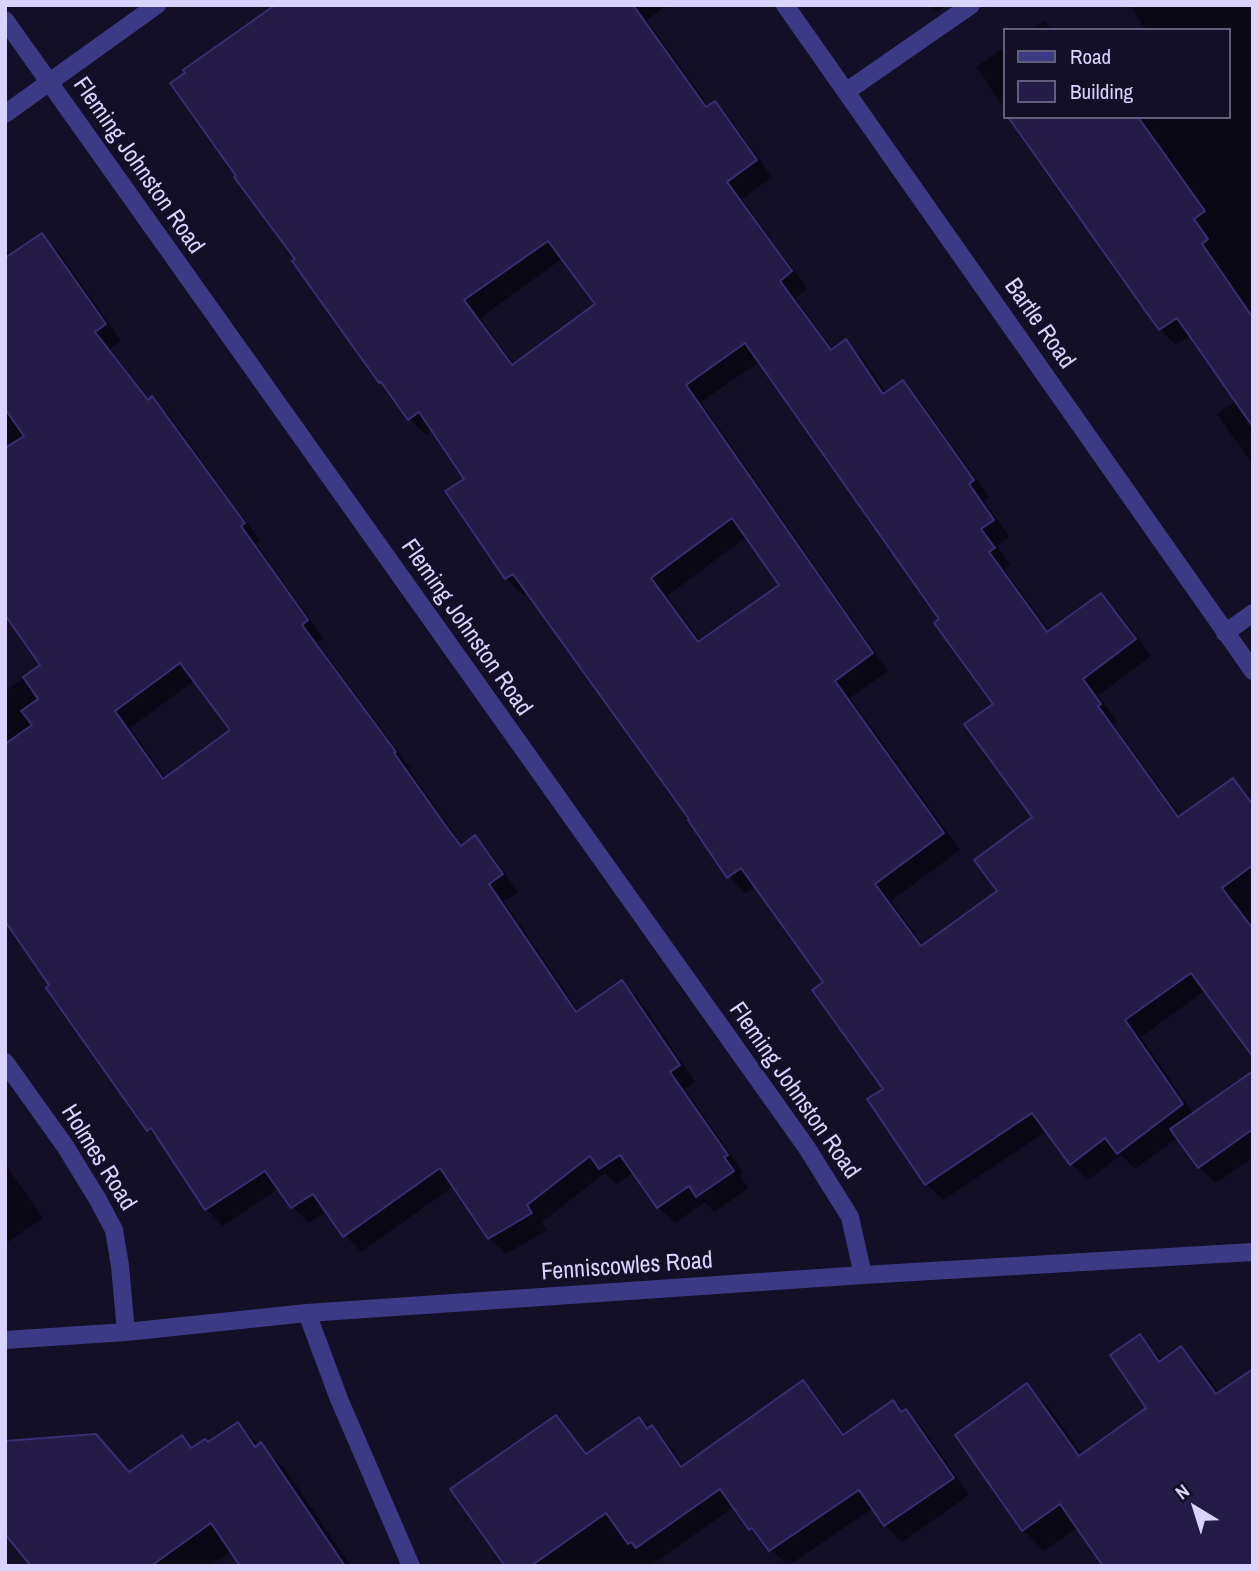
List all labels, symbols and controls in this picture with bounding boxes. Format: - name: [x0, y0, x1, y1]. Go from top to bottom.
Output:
- legend: [1002, 28, 1230, 119]
- text: Road: [1070, 42, 1111, 71]
- street label: Fleming Johnston Road: [66, 72, 210, 260]
- text: Building: [1070, 77, 1133, 106]
- street label: Bartle Road: [997, 273, 1081, 375]
- street label: Fleming Johnston Road: [394, 534, 538, 722]
- street label: Fleming Johnston Road: [722, 997, 866, 1185]
- street label: Holmes Road: [54, 1100, 142, 1216]
- street label: Fenniscowles Road: [540, 1247, 714, 1287]
- north arrow: [1160, 1473, 1230, 1543]
- text: N: [1170, 1478, 1195, 1505]

